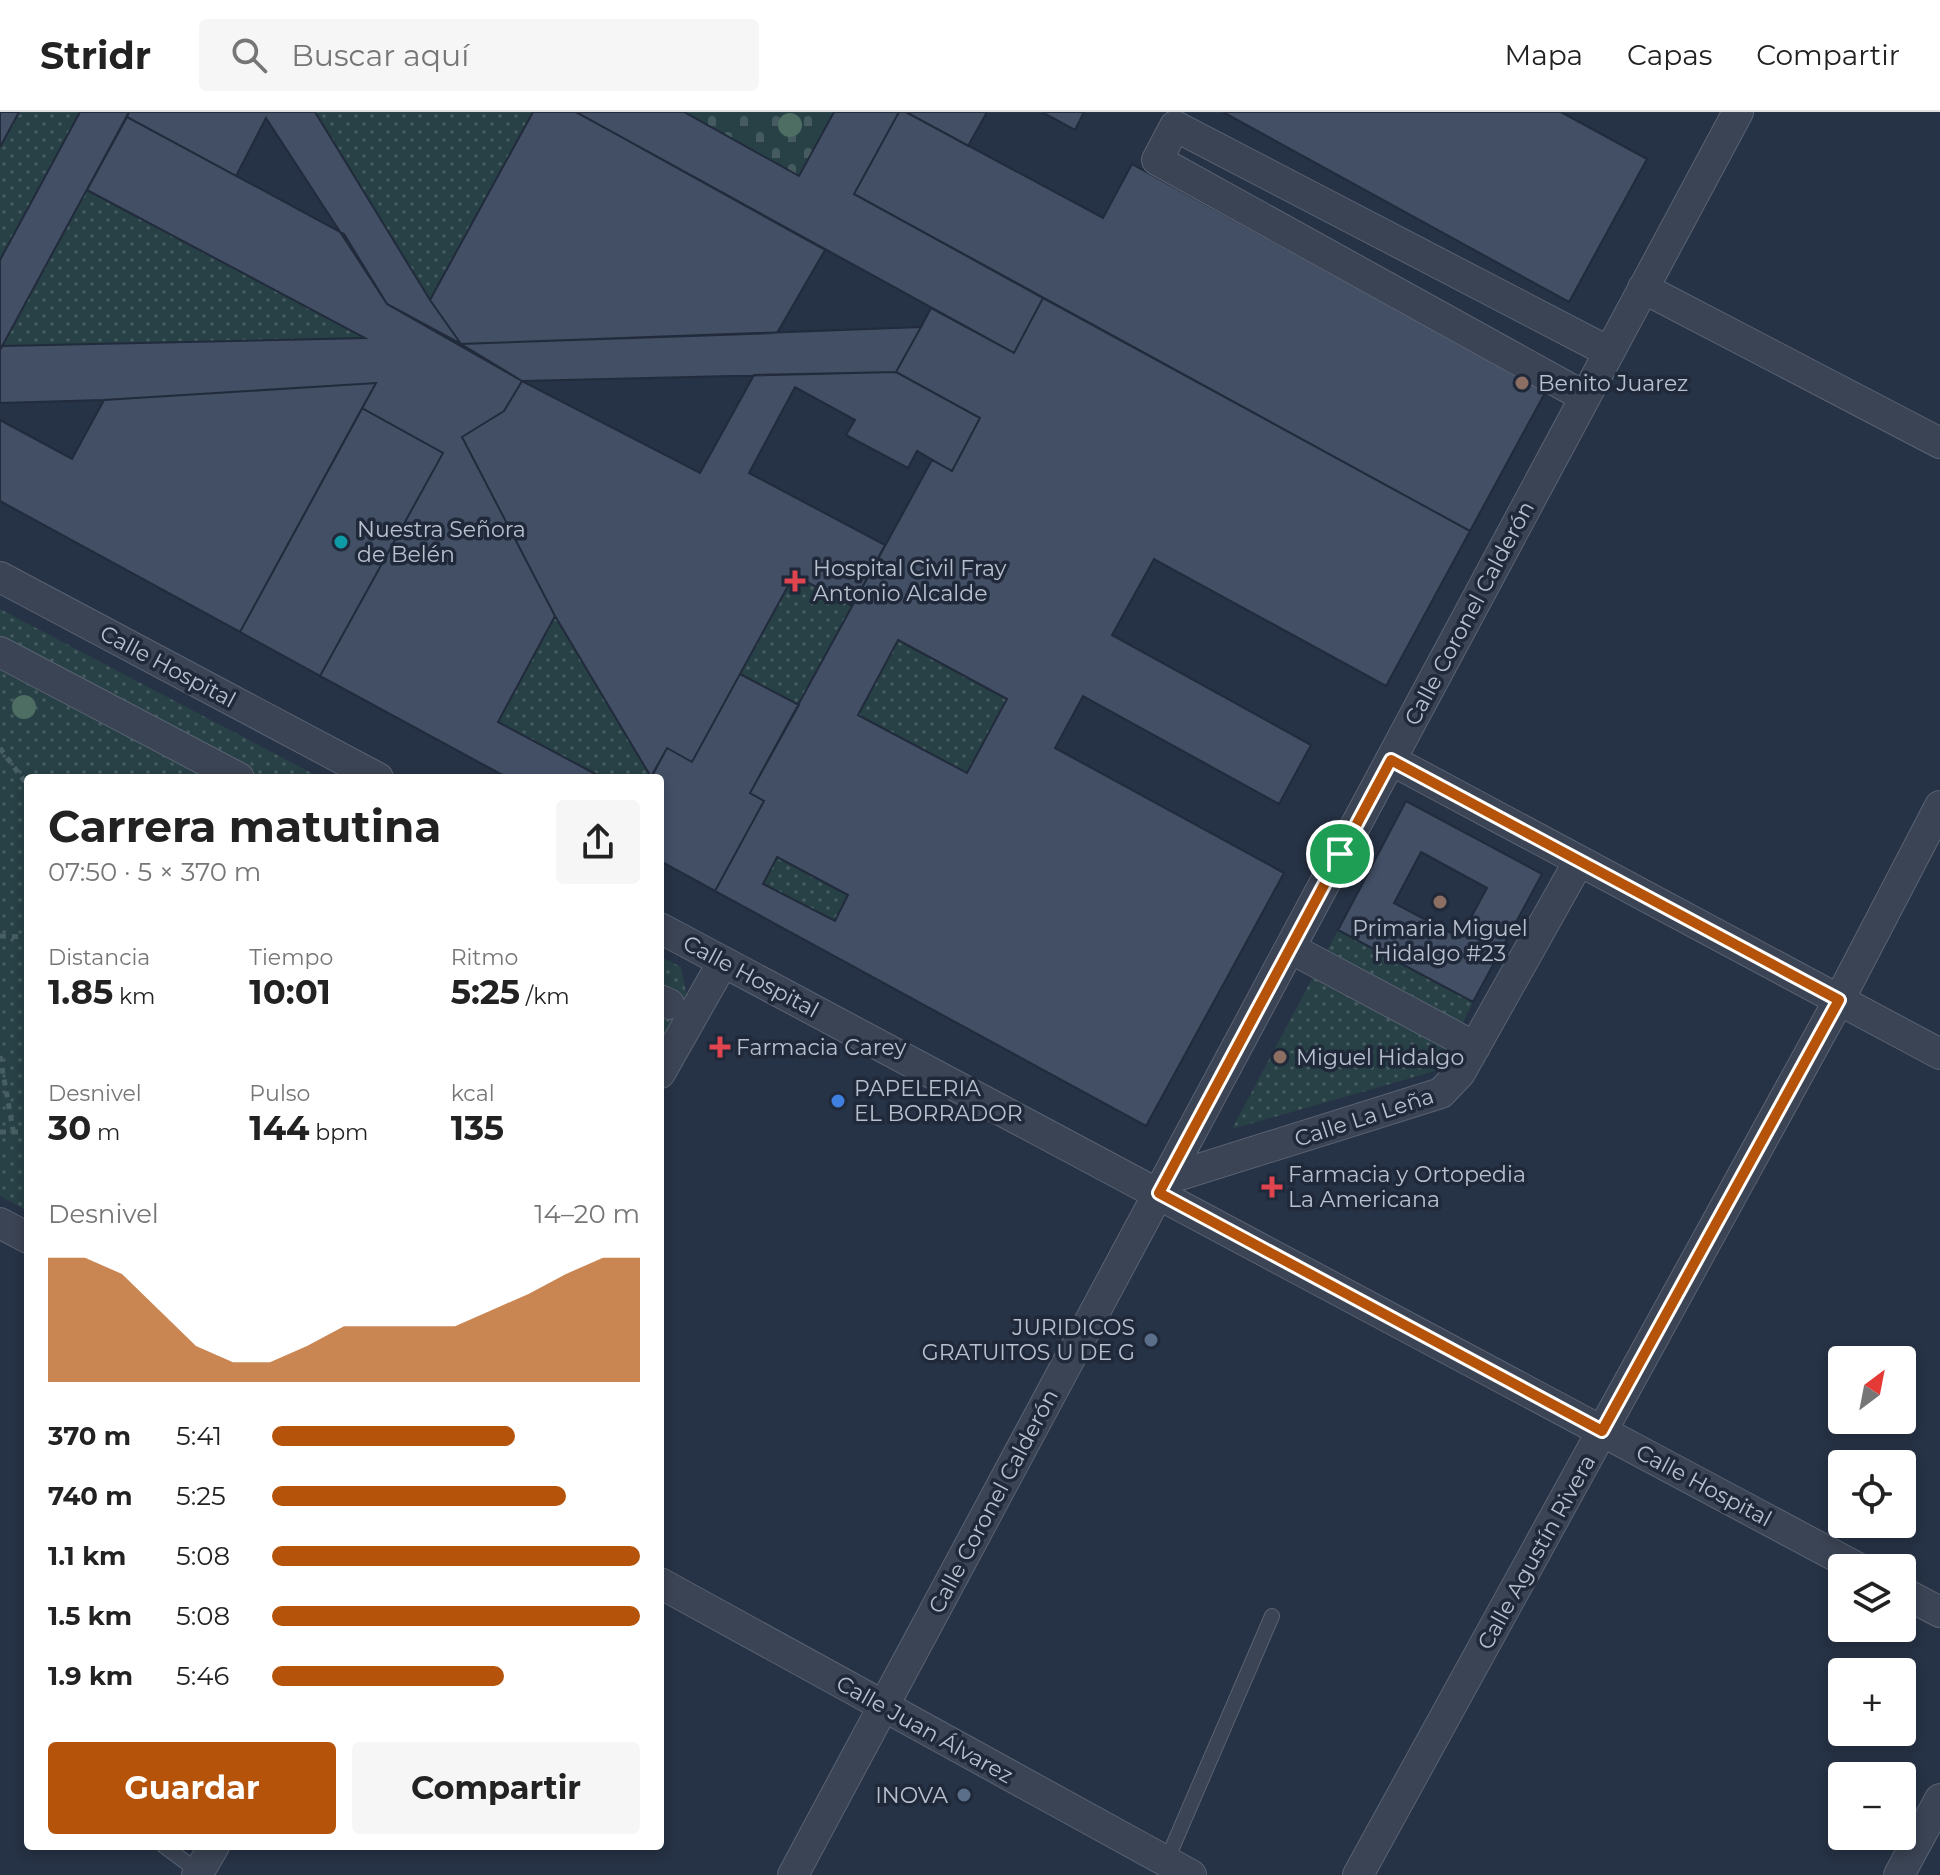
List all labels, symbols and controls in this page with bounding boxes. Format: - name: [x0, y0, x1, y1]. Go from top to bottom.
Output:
- search box: [199, 19, 759, 91]
- text: Stridr: [40, 32, 151, 79]
- icon: search: [227, 33, 271, 77]
- text: Buscar aquí: [291, 37, 469, 74]
- text: Mapa: [1504, 38, 1583, 72]
- text: Capas: [1627, 38, 1712, 72]
- text: Compartir: [1756, 38, 1900, 72]
- place label: Benito Juarez: [1538, 370, 1688, 397]
- marker: Benito Juarez: [1513, 374, 1531, 392]
- street label: Calle Coronel Calderón: [1399, 496, 1540, 730]
- place label: Nuestra Señora de Belén: [357, 516, 526, 568]
- marker: Nuestra Señora de Belén: [332, 533, 350, 551]
- place label: Hospital Civil Fray Antonio Alcalde: [813, 555, 1006, 607]
- marker: Hospital Civil Fray Antonio Alcalde: [784, 570, 806, 592]
- street label: Calle Hospital: [95, 619, 240, 714]
- text: Carrera matutina: [48, 799, 441, 853]
- button: share: [556, 800, 640, 884]
- pin: [1306, 820, 1374, 888]
- icon: arrive: [1318, 832, 1362, 876]
- text: 07:50 · 5 × 370 m: [48, 856, 261, 888]
- marker: Primaria Miguel Hidalgo #23: [1431, 893, 1449, 911]
- place label: Primaria Miguel Hidalgo #23: [1352, 915, 1528, 967]
- street label: Calle Hospital: [678, 929, 823, 1024]
- text: Distancia: [48, 944, 150, 971]
- text: Tiempo: [249, 944, 333, 971]
- text: Ritmo: [451, 944, 518, 971]
- text: 1.85: [48, 971, 113, 1013]
- text: 10:01: [249, 971, 331, 1013]
- text: 5:25: [451, 971, 520, 1013]
- text: km: [113, 983, 155, 1010]
- text: /km: [520, 983, 570, 1010]
- place label: Farmacia Carey: [736, 1034, 906, 1061]
- marker: Farmacia Carey: [711, 1038, 729, 1056]
- place label: Miguel Hidalgo: [1296, 1044, 1464, 1071]
- marker: Miguel Hidalgo: [1271, 1048, 1289, 1066]
- place label: PAPELERIA EL BORRADOR: [854, 1075, 1023, 1127]
- text: Desnivel: [48, 1080, 142, 1107]
- text: Pulso: [249, 1080, 310, 1107]
- text: kcal: [451, 1080, 495, 1107]
- street label: Calle La Leña: [1291, 1082, 1437, 1153]
- marker: PAPELERIA EL BORRADOR: [829, 1092, 847, 1110]
- text: 30: [48, 1107, 91, 1149]
- text: 144: [249, 1107, 310, 1149]
- text: 135: [451, 1107, 504, 1149]
- text: m: [91, 1119, 120, 1146]
- text: bpm: [310, 1119, 368, 1146]
- place label: Farmacia y Ortopedia La Americana: [1288, 1161, 1526, 1213]
- marker: Farmacia y Ortopedia La Americana: [1263, 1178, 1281, 1196]
- text: Desnivel: [48, 1198, 159, 1230]
- text: 14–20 m: [534, 1198, 640, 1230]
- place label: JURIDICOS GRATUITOS U DE G: [922, 1314, 1135, 1366]
- marker: JURIDICOS GRATUITOS U DE G: [1142, 1331, 1160, 1349]
- north arrow: [1828, 1346, 1916, 1434]
- map controls: [1828, 1346, 1916, 1850]
- street label: Calle Coronel Calderón: [923, 1384, 1064, 1618]
- text: 370 m: [48, 1420, 131, 1452]
- text: 5:41: [176, 1420, 222, 1452]
- street label: Calle Hospital: [1631, 1438, 1776, 1533]
- street label: Calle Agustín Rivera: [1472, 1450, 1601, 1654]
- button: locate: [1828, 1450, 1916, 1538]
- text: 740 m: [48, 1480, 133, 1512]
- text: 5:25: [176, 1480, 226, 1512]
- text: 1.1 km: [48, 1540, 126, 1572]
- text: 5:08: [176, 1540, 230, 1572]
- button: layers: [1828, 1554, 1916, 1642]
- text: 1.5 km: [48, 1600, 132, 1632]
- text: 5:08: [176, 1600, 230, 1632]
- button: +: [1828, 1658, 1916, 1746]
- text: 1.9 km: [48, 1660, 133, 1692]
- text: 5:46: [176, 1660, 229, 1692]
- street label: Calle Juan Álvarez: [832, 1670, 1018, 1789]
- button: Guardar: [48, 1742, 336, 1834]
- button: Compartir: [352, 1742, 640, 1834]
- button: −: [1828, 1762, 1916, 1850]
- place label: INOVA: [875, 1782, 948, 1809]
- marker: INOVA: [955, 1786, 973, 1804]

